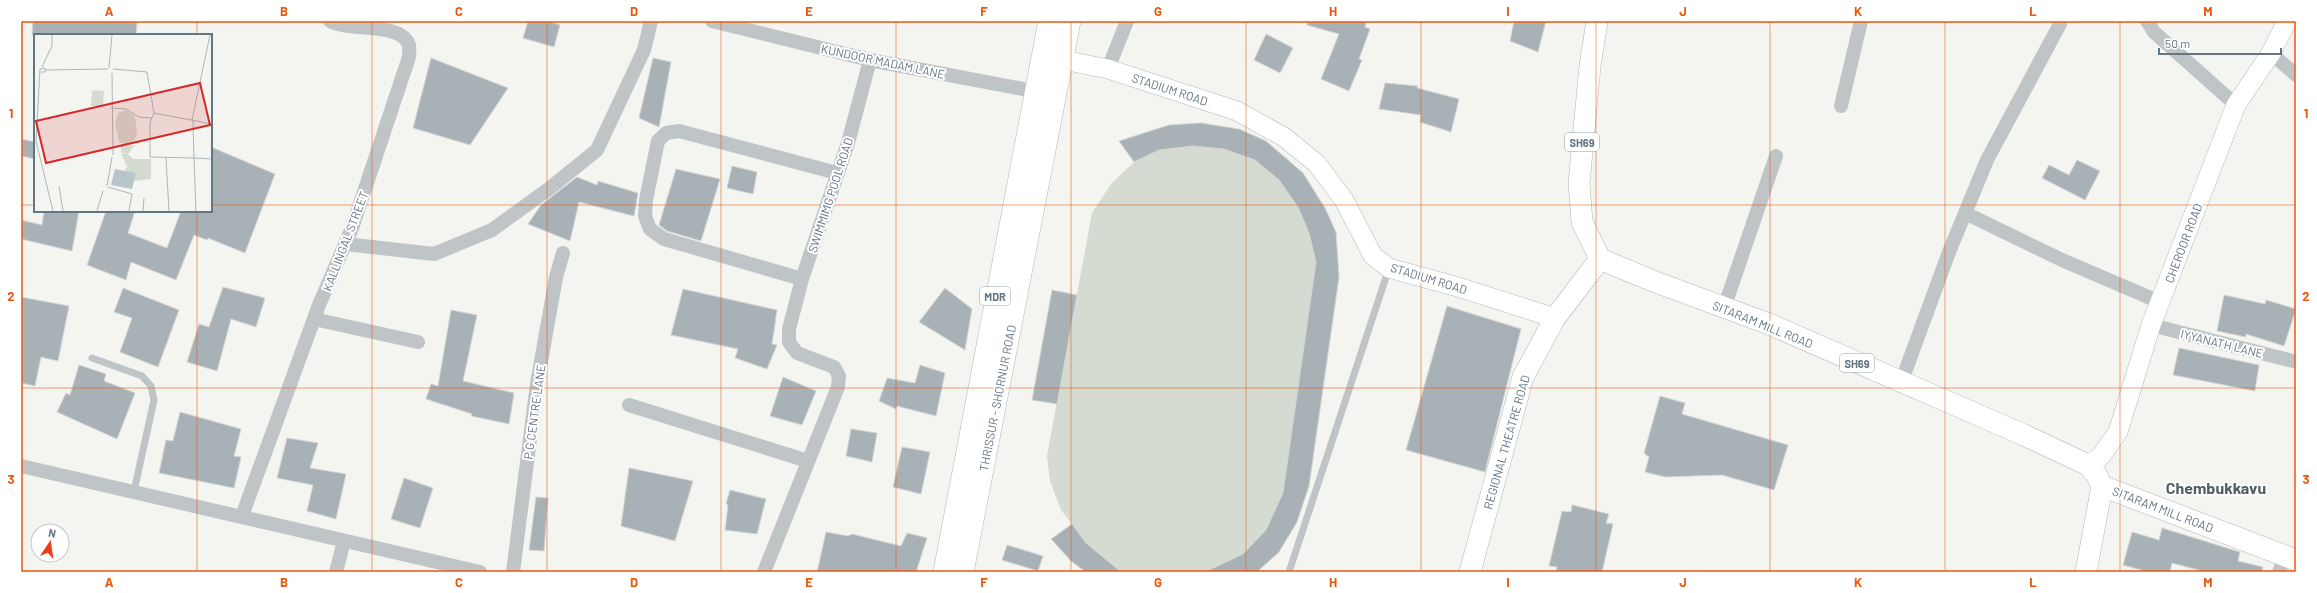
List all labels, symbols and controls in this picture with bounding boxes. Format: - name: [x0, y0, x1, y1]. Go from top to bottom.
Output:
- text: A: [105, 3, 114, 19]
- text: B: [280, 3, 288, 19]
- text: C: [455, 3, 463, 19]
- text: D: [630, 3, 638, 19]
- text: E: [805, 3, 813, 19]
- text: F: [980, 3, 988, 19]
- text: G: [1154, 3, 1162, 19]
- text: H: [1329, 3, 1337, 19]
- text: I: [1506, 3, 1510, 19]
- text: J: [1679, 3, 1687, 19]
- text: K: [1854, 3, 1862, 19]
- text: L: [2029, 3, 2037, 19]
- text: M: [2203, 3, 2213, 19]
- scale bar: [2159, 30, 2281, 56]
- inset map: [34, 34, 212, 212]
- text: 50 m: [2165, 36, 2190, 50]
- street label: KUNDOOR MADAM LANE: [820, 41, 946, 81]
- street label: STADIUM ROAD: [1130, 70, 1210, 108]
- text: 1: [9, 105, 13, 121]
- text: 1: [2304, 105, 2308, 121]
- road number: SH69: [1565, 133, 1599, 151]
- street label: SWIMMIMG POOL ROAD: [805, 136, 855, 254]
- street label: KALLINGAL STREET: [319, 189, 371, 293]
- street label: CHEROOR ROAD: [2161, 201, 2205, 285]
- street label: STADIUM ROAD: [1389, 260, 1469, 296]
- road number: MDR: [980, 287, 1010, 305]
- text: 2: [7, 288, 15, 304]
- text: 2: [2302, 288, 2310, 304]
- street label: SITARAM MILL ROAD: [1711, 298, 1815, 350]
- street label: THRISSUR - SHORNUR ROAD: [976, 324, 1018, 472]
- street label: IYYANATH LANE: [2179, 326, 2265, 360]
- road number: SH69: [1840, 354, 1874, 372]
- street label: P G CENTRE LANE: [520, 364, 548, 460]
- street label: REGIONAL THEATRE ROAD: [1480, 373, 1532, 511]
- text: 3: [7, 471, 15, 487]
- text: 3: [2302, 471, 2310, 487]
- district label: Chembukkavu: [2166, 478, 2266, 497]
- street label: SITARAM MILL ROAD: [2111, 483, 2215, 535]
- north arrow: [30, 523, 70, 563]
- text: N: [47, 526, 57, 540]
- text: A: [105, 574, 114, 590]
- text: B: [280, 574, 288, 590]
- text: C: [455, 574, 463, 590]
- text: D: [630, 574, 638, 590]
- text: E: [805, 574, 813, 590]
- text: F: [980, 574, 988, 590]
- text: G: [1154, 574, 1162, 590]
- text: H: [1329, 574, 1337, 590]
- text: I: [1506, 574, 1510, 590]
- text: J: [1679, 574, 1687, 590]
- text: K: [1854, 574, 1862, 590]
- text: L: [2029, 574, 2037, 590]
- text: M: [2203, 574, 2213, 590]

